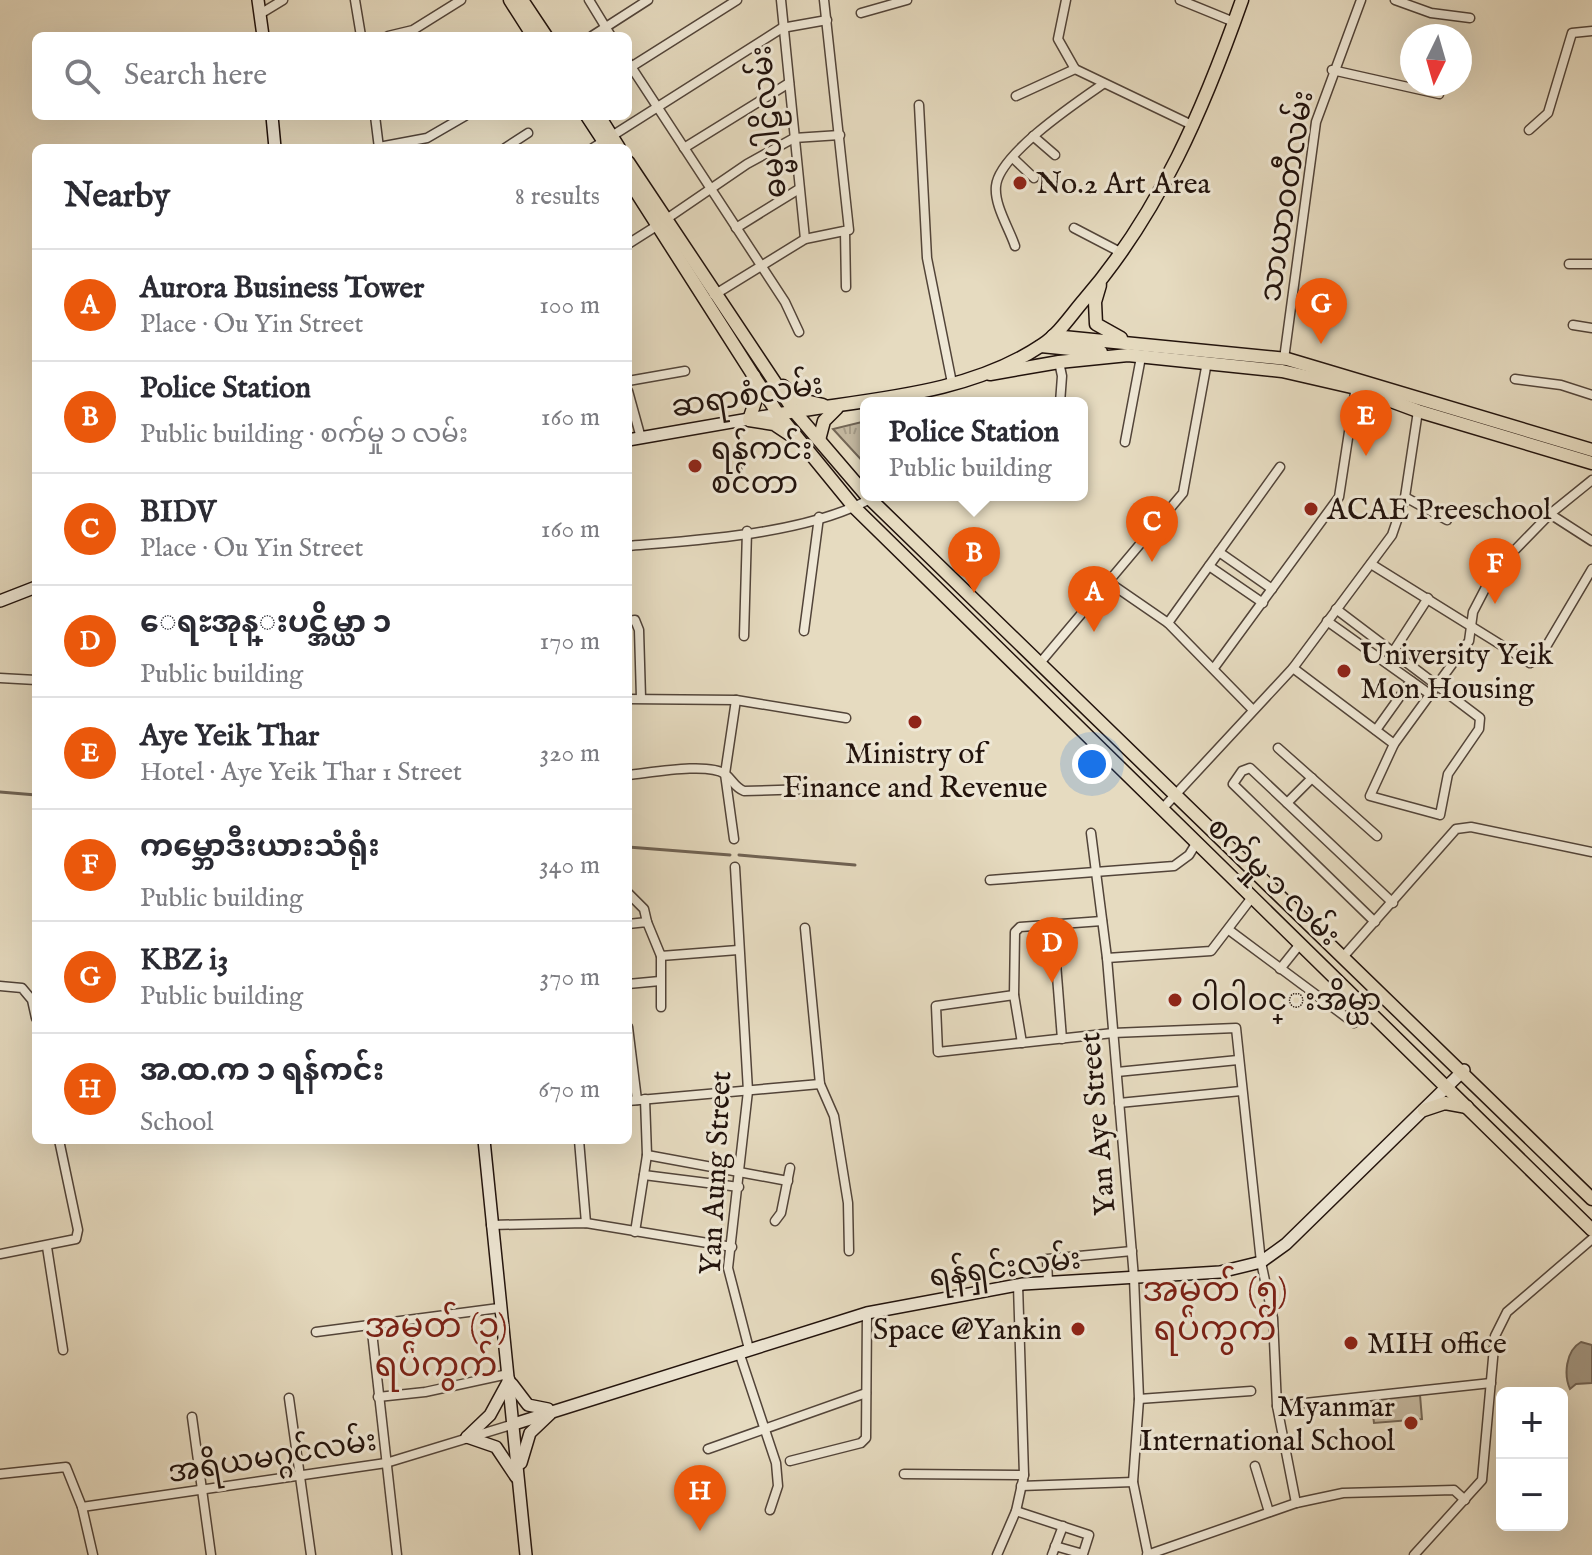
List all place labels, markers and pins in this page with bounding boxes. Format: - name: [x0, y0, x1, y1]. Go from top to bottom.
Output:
- place label: No.2 Art Area: [1036, 166, 1211, 204]
- marker: No.2 Art Area: [1011, 174, 1029, 192]
- pin: G: [1295, 278, 1347, 344]
- pin: E: [1340, 390, 1392, 456]
- place label: ရန်ကင်း စင်တာ: [711, 427, 812, 504]
- marker: ရန်ကင်း စင်တာ: [686, 457, 704, 475]
- place label: ACAE Preeschool: [1326, 492, 1552, 530]
- pin: C: [1126, 496, 1178, 562]
- marker: ACAE Preeschool: [1302, 500, 1320, 518]
- pin: B: [948, 527, 1000, 593]
- pin: F: [1469, 538, 1521, 604]
- pin: A: [1068, 566, 1120, 632]
- place label: University Yeik Mon Housing: [1360, 637, 1554, 709]
- marker: University Yeik Mon Housing: [1335, 662, 1353, 680]
- marker: Ministry of Finance and Revenue: [906, 713, 924, 731]
- place label: Ministry of Finance and Revenue: [782, 736, 1048, 808]
- pin: D: [1026, 917, 1078, 983]
- place label: ဝါဝါဝင္းအိမ္ယာ: [1191, 978, 1381, 1025]
- marker: ဝါဝါဝင္းအိမ္ယာ: [1166, 991, 1184, 1009]
- place label: Space @Yankin: [873, 1312, 1062, 1350]
- marker: Space @Yankin: [1069, 1320, 1087, 1338]
- place label: MIH office: [1367, 1326, 1507, 1364]
- marker: MIH office: [1342, 1334, 1360, 1352]
- place label: Myanmar International School: [1140, 1389, 1396, 1461]
- marker: Myanmar International School: [1402, 1414, 1420, 1432]
- pin: H: [674, 1465, 726, 1531]

